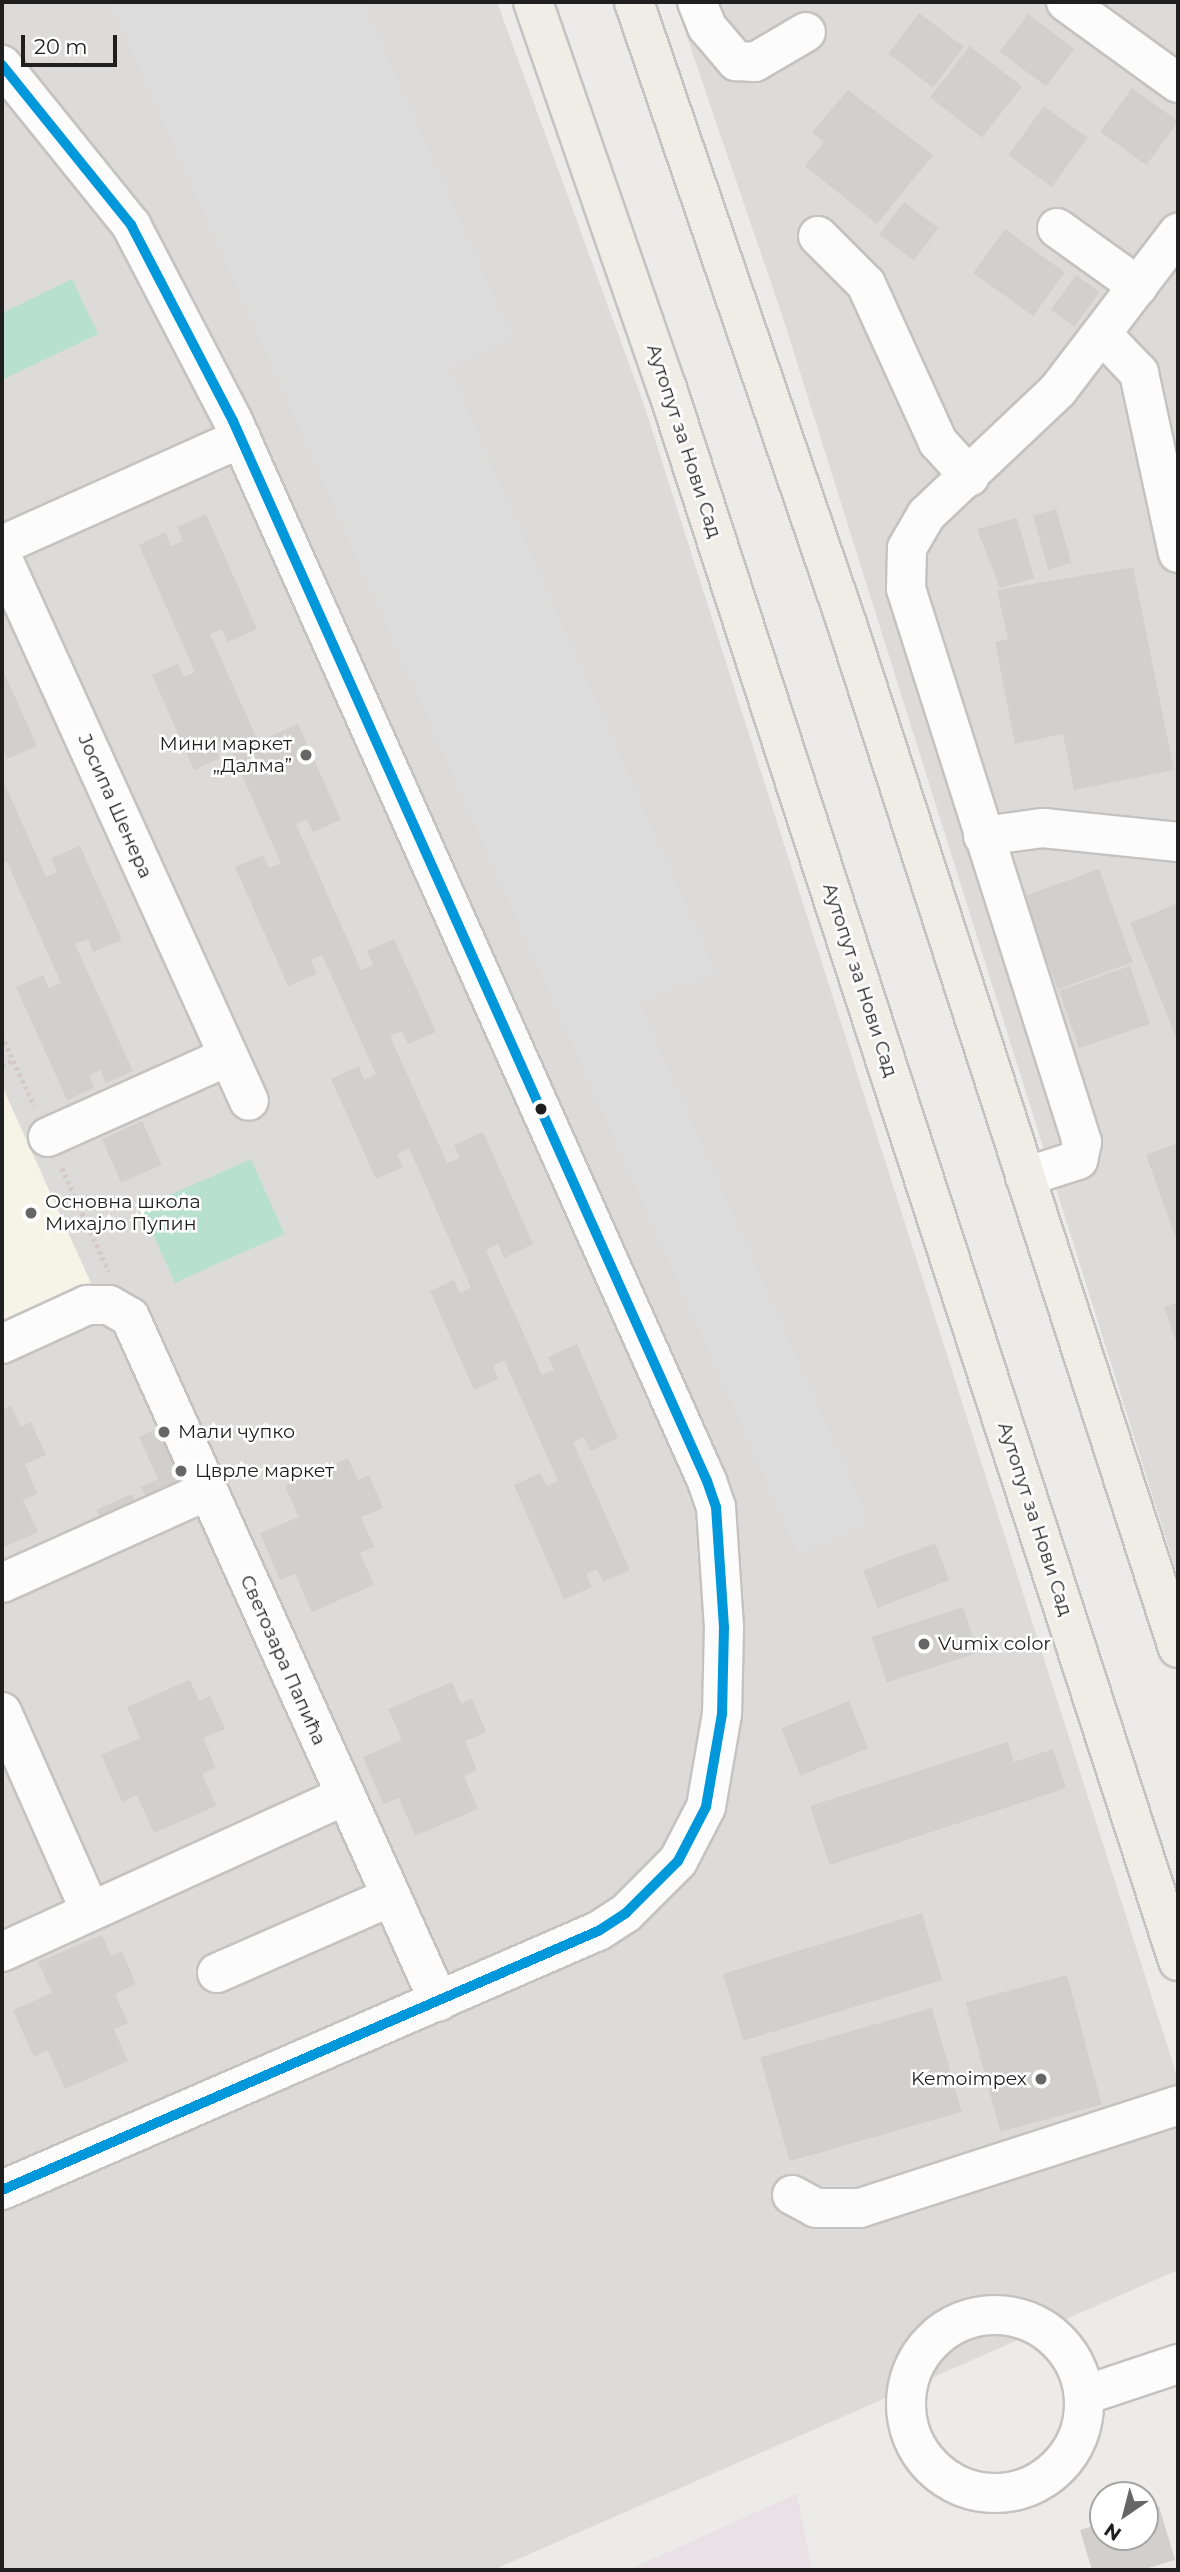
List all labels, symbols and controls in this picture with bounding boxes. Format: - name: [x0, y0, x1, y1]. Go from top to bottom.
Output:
- scale bar: [24, 21, 121, 65]
- text: 20 m: [34, 34, 88, 59]
- street label: Аутопут за Нови Сад: [642, 341, 726, 541]
- street label: Јосипа Шенера: [73, 730, 157, 882]
- place label: Мини маркет „Далма”: [160, 733, 292, 777]
- marker: Мини маркет „Далма”: [298, 747, 314, 763]
- street label: Аутопут за Нови Сад: [818, 880, 902, 1080]
- unlabelled marker: [534, 1102, 548, 1116]
- place label: Основна школа Михајло Пупин: [45, 1191, 201, 1235]
- marker: Основна школа Михајло Пупин: [23, 1205, 39, 1221]
- street label: Аутопут за Нови Сад: [993, 1419, 1077, 1619]
- place label: Мали чупко: [178, 1421, 295, 1443]
- marker: Мали чупко: [156, 1424, 172, 1440]
- place label: Цврле маркет: [195, 1460, 334, 1482]
- marker: Цврле маркет: [173, 1463, 189, 1479]
- street label: Светозара Папића: [235, 1571, 331, 1749]
- place label: Vumix color: [938, 1633, 1051, 1655]
- marker: Vumix color: [916, 1636, 932, 1652]
- place label: Kemoimpex: [911, 2068, 1027, 2090]
- marker: Kemoimpex: [1033, 2071, 1049, 2087]
- north arrow: [1089, 2481, 1159, 2551]
- text: N: [1100, 2518, 1126, 2546]

